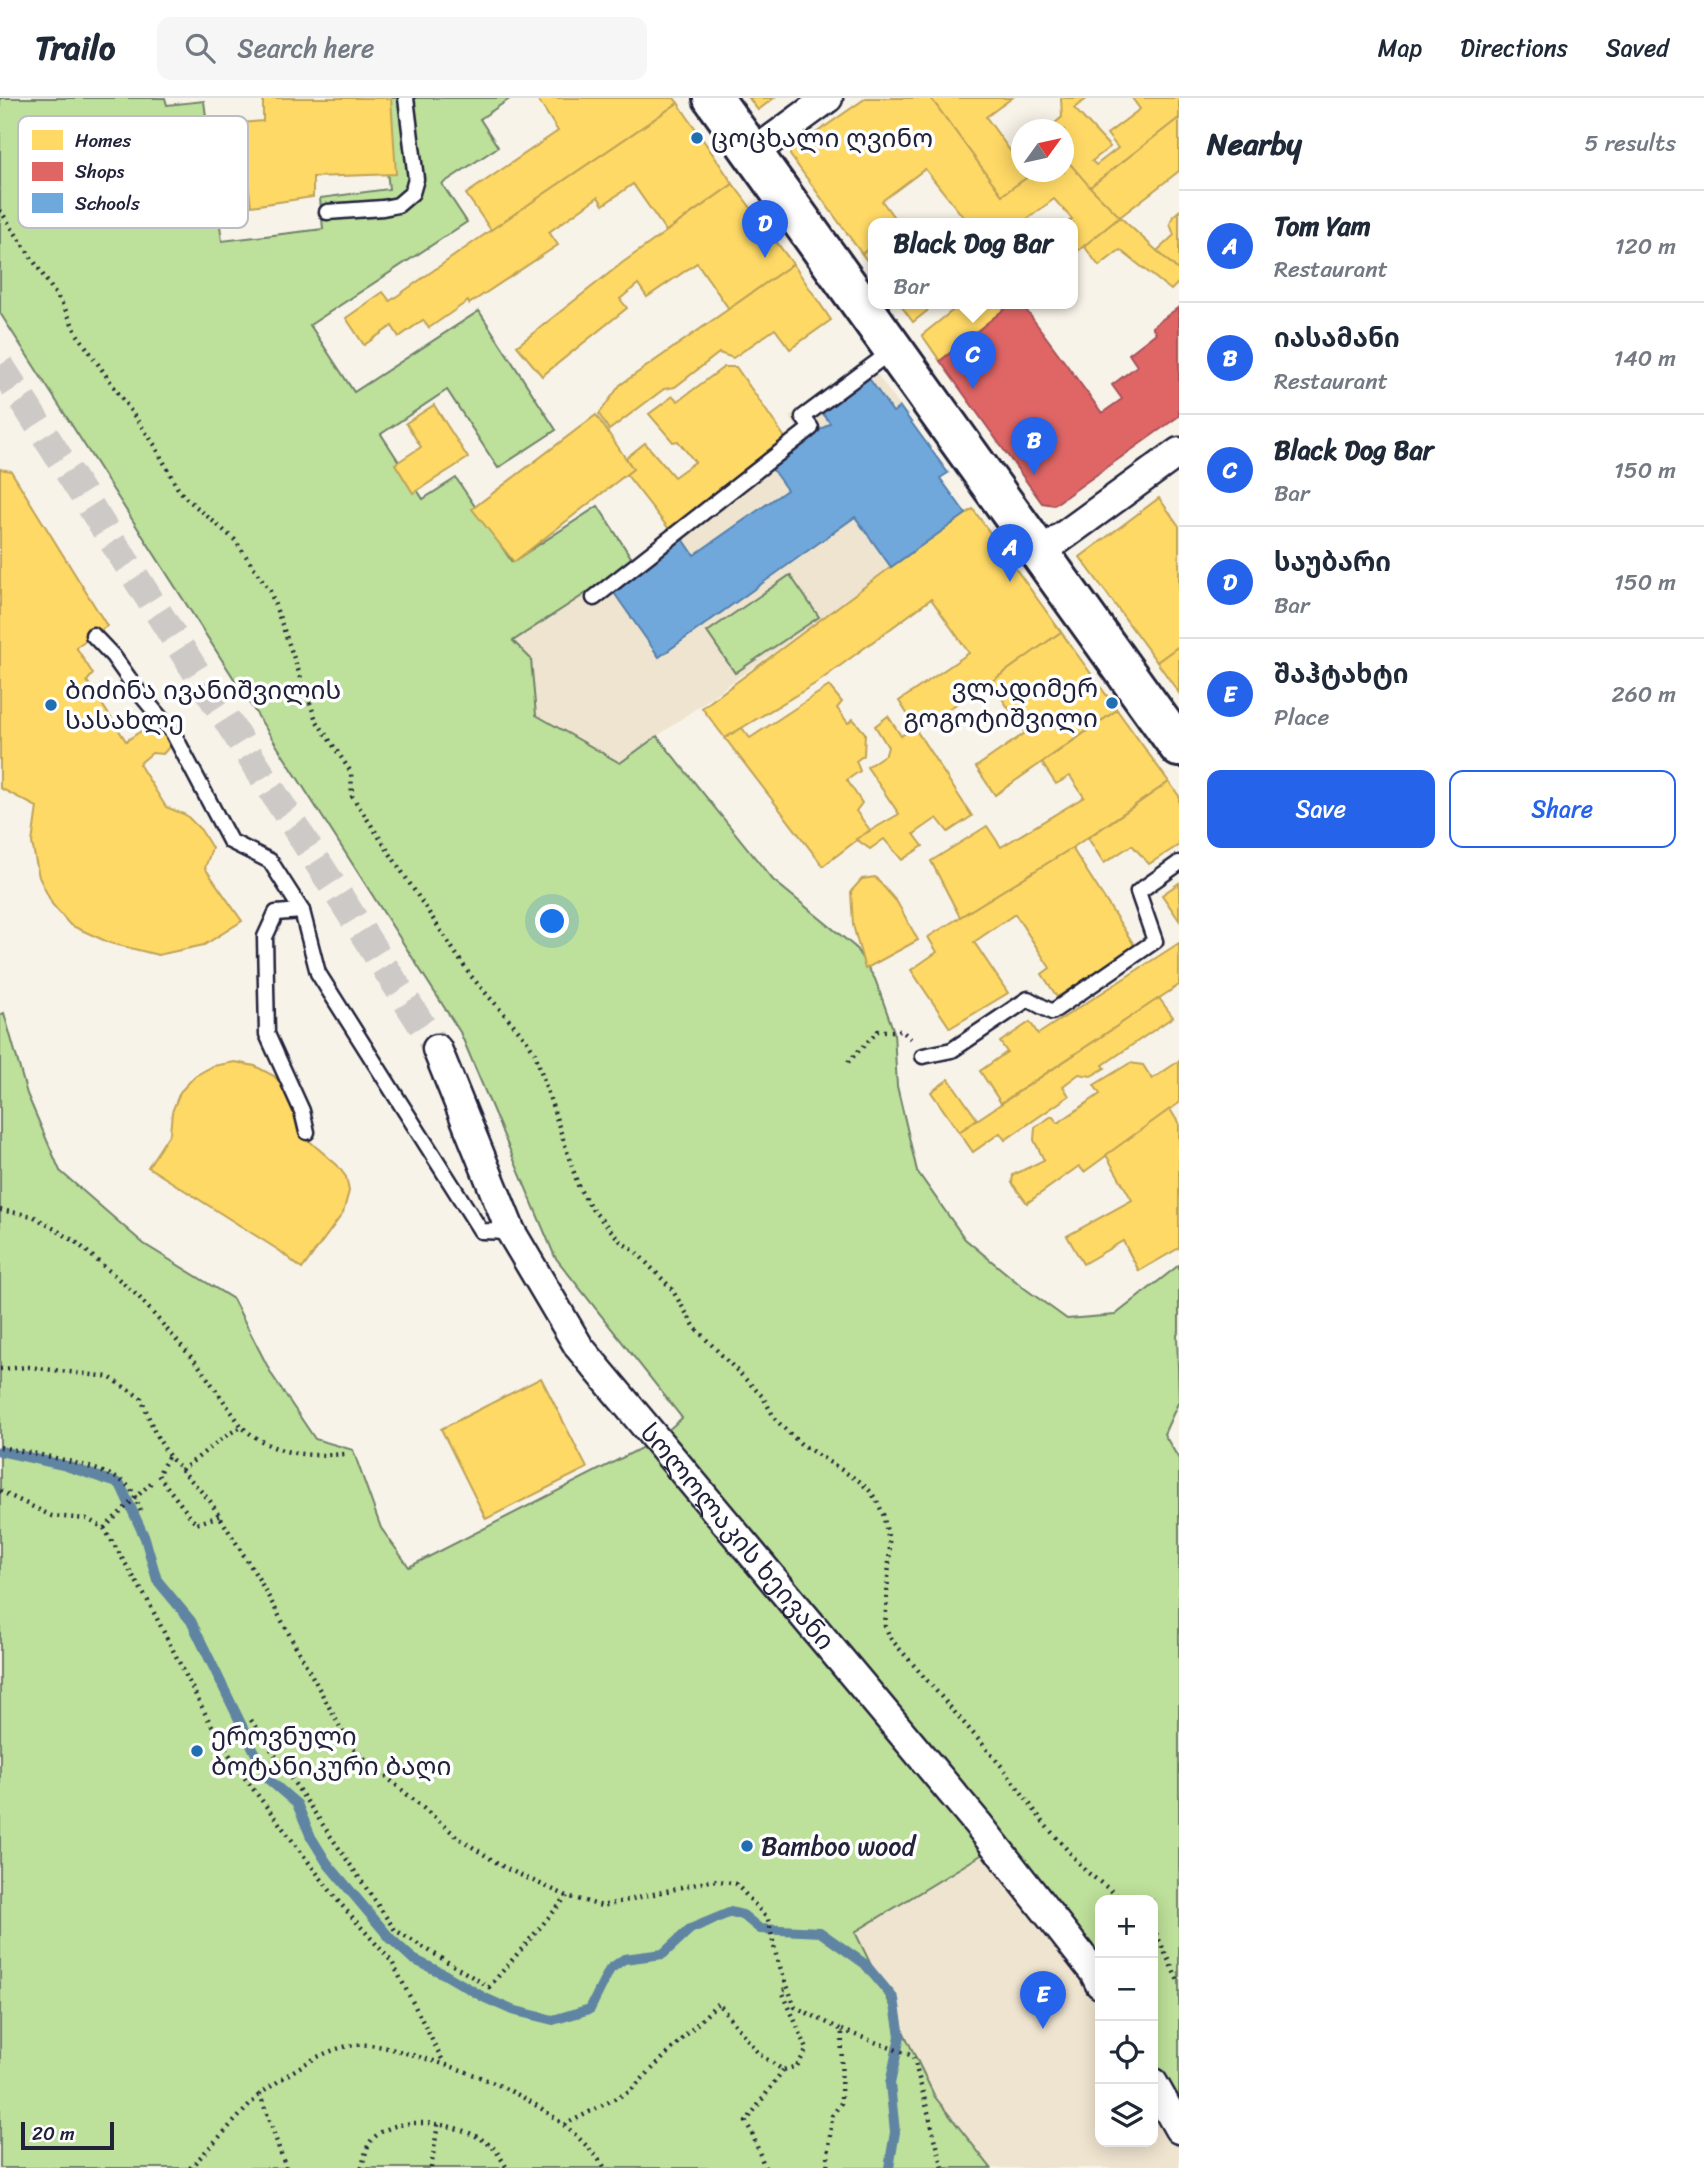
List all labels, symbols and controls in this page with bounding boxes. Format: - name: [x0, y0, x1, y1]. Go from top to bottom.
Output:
- search box: [157, 17, 647, 80]
- text: Trailo: [35, 19, 115, 77]
- text: Search here: [237, 25, 374, 71]
- text: Map: [1378, 27, 1422, 69]
- text: Directions: [1460, 27, 1568, 69]
- text: Saved: [1606, 27, 1669, 69]
- icon: search: [181, 29, 219, 67]
- place label: ცოცხალი ღვინო: [711, 115, 933, 161]
- legend: [18, 116, 248, 228]
- text: Nearby: [1207, 117, 1302, 171]
- north arrow: [1011, 119, 1074, 182]
- text: 5 results: [1585, 123, 1676, 164]
- text: Homes: [75, 124, 131, 157]
- marker: ცოცხალი ღვინო: [689, 130, 705, 146]
- text: Shops: [75, 155, 125, 188]
- text: Schools: [75, 187, 140, 220]
- pin: D: [742, 200, 788, 258]
- text: Tom Yam: [1274, 203, 1371, 249]
- popup: [868, 218, 1078, 309]
- text: Black Dog Bar: [893, 220, 1053, 266]
- text: A: [1222, 226, 1238, 267]
- text: 120 m: [1615, 226, 1676, 267]
- text: Restaurant: [1274, 249, 1388, 290]
- text: Bar: [893, 266, 929, 307]
- text: იასამანი: [1274, 315, 1400, 361]
- pin: C: [950, 331, 996, 389]
- text: B: [1223, 338, 1237, 379]
- text: 140 m: [1614, 338, 1676, 379]
- text: Restaurant: [1274, 361, 1388, 402]
- pin: B: [1011, 417, 1057, 475]
- text: Black Dog Bar: [1274, 427, 1433, 473]
- text: C: [1223, 450, 1237, 491]
- text: 150 m: [1614, 450, 1676, 491]
- text: Bar: [1274, 473, 1310, 514]
- pin: A: [987, 524, 1033, 582]
- text: საუბარი: [1274, 539, 1391, 585]
- text: D: [1223, 562, 1237, 603]
- text: 150 m: [1614, 562, 1676, 603]
- text: Bar: [1274, 585, 1310, 626]
- text: შაჰტახტი: [1274, 651, 1408, 697]
- place label: ვლადიმერ გოგოტიშვილი: [903, 665, 1098, 741]
- place label: ბიძინა ივანიშვილის სასახლე: [65, 667, 341, 743]
- text: E: [1224, 674, 1236, 715]
- text: 260 m: [1611, 674, 1676, 715]
- marker: ვლადიმერ გოგოტიშვილი: [1104, 695, 1120, 711]
- marker: ბიძინა ივანიშვილის სასახლე: [43, 697, 59, 713]
- text: Place: [1274, 697, 1329, 738]
- button: Save: [1207, 770, 1435, 848]
- button: Share: [1449, 770, 1676, 848]
- your location: [535, 904, 569, 938]
- street label: სოლოლაკის ხეივანი: [628, 1412, 847, 1661]
- place label: ეროვნული ბოტანიკური ბაღი: [211, 1713, 451, 1789]
- marker: ეროვნული ბოტანიკური ბაღი: [189, 1743, 205, 1759]
- place label: Bamboo wood: [761, 1823, 918, 1869]
- marker: Bamboo wood: [739, 1838, 755, 1854]
- map controls: [1095, 1895, 1158, 2147]
- button: +: [1095, 1895, 1158, 1958]
- button: −: [1095, 1958, 1158, 2021]
- pin: E: [1020, 1971, 1066, 2029]
- button: locate: [1095, 2021, 1158, 2084]
- button: layers: [1095, 2084, 1158, 2147]
- text: 20 m: [32, 2117, 75, 2150]
- scale bar: [21, 2119, 114, 2151]

